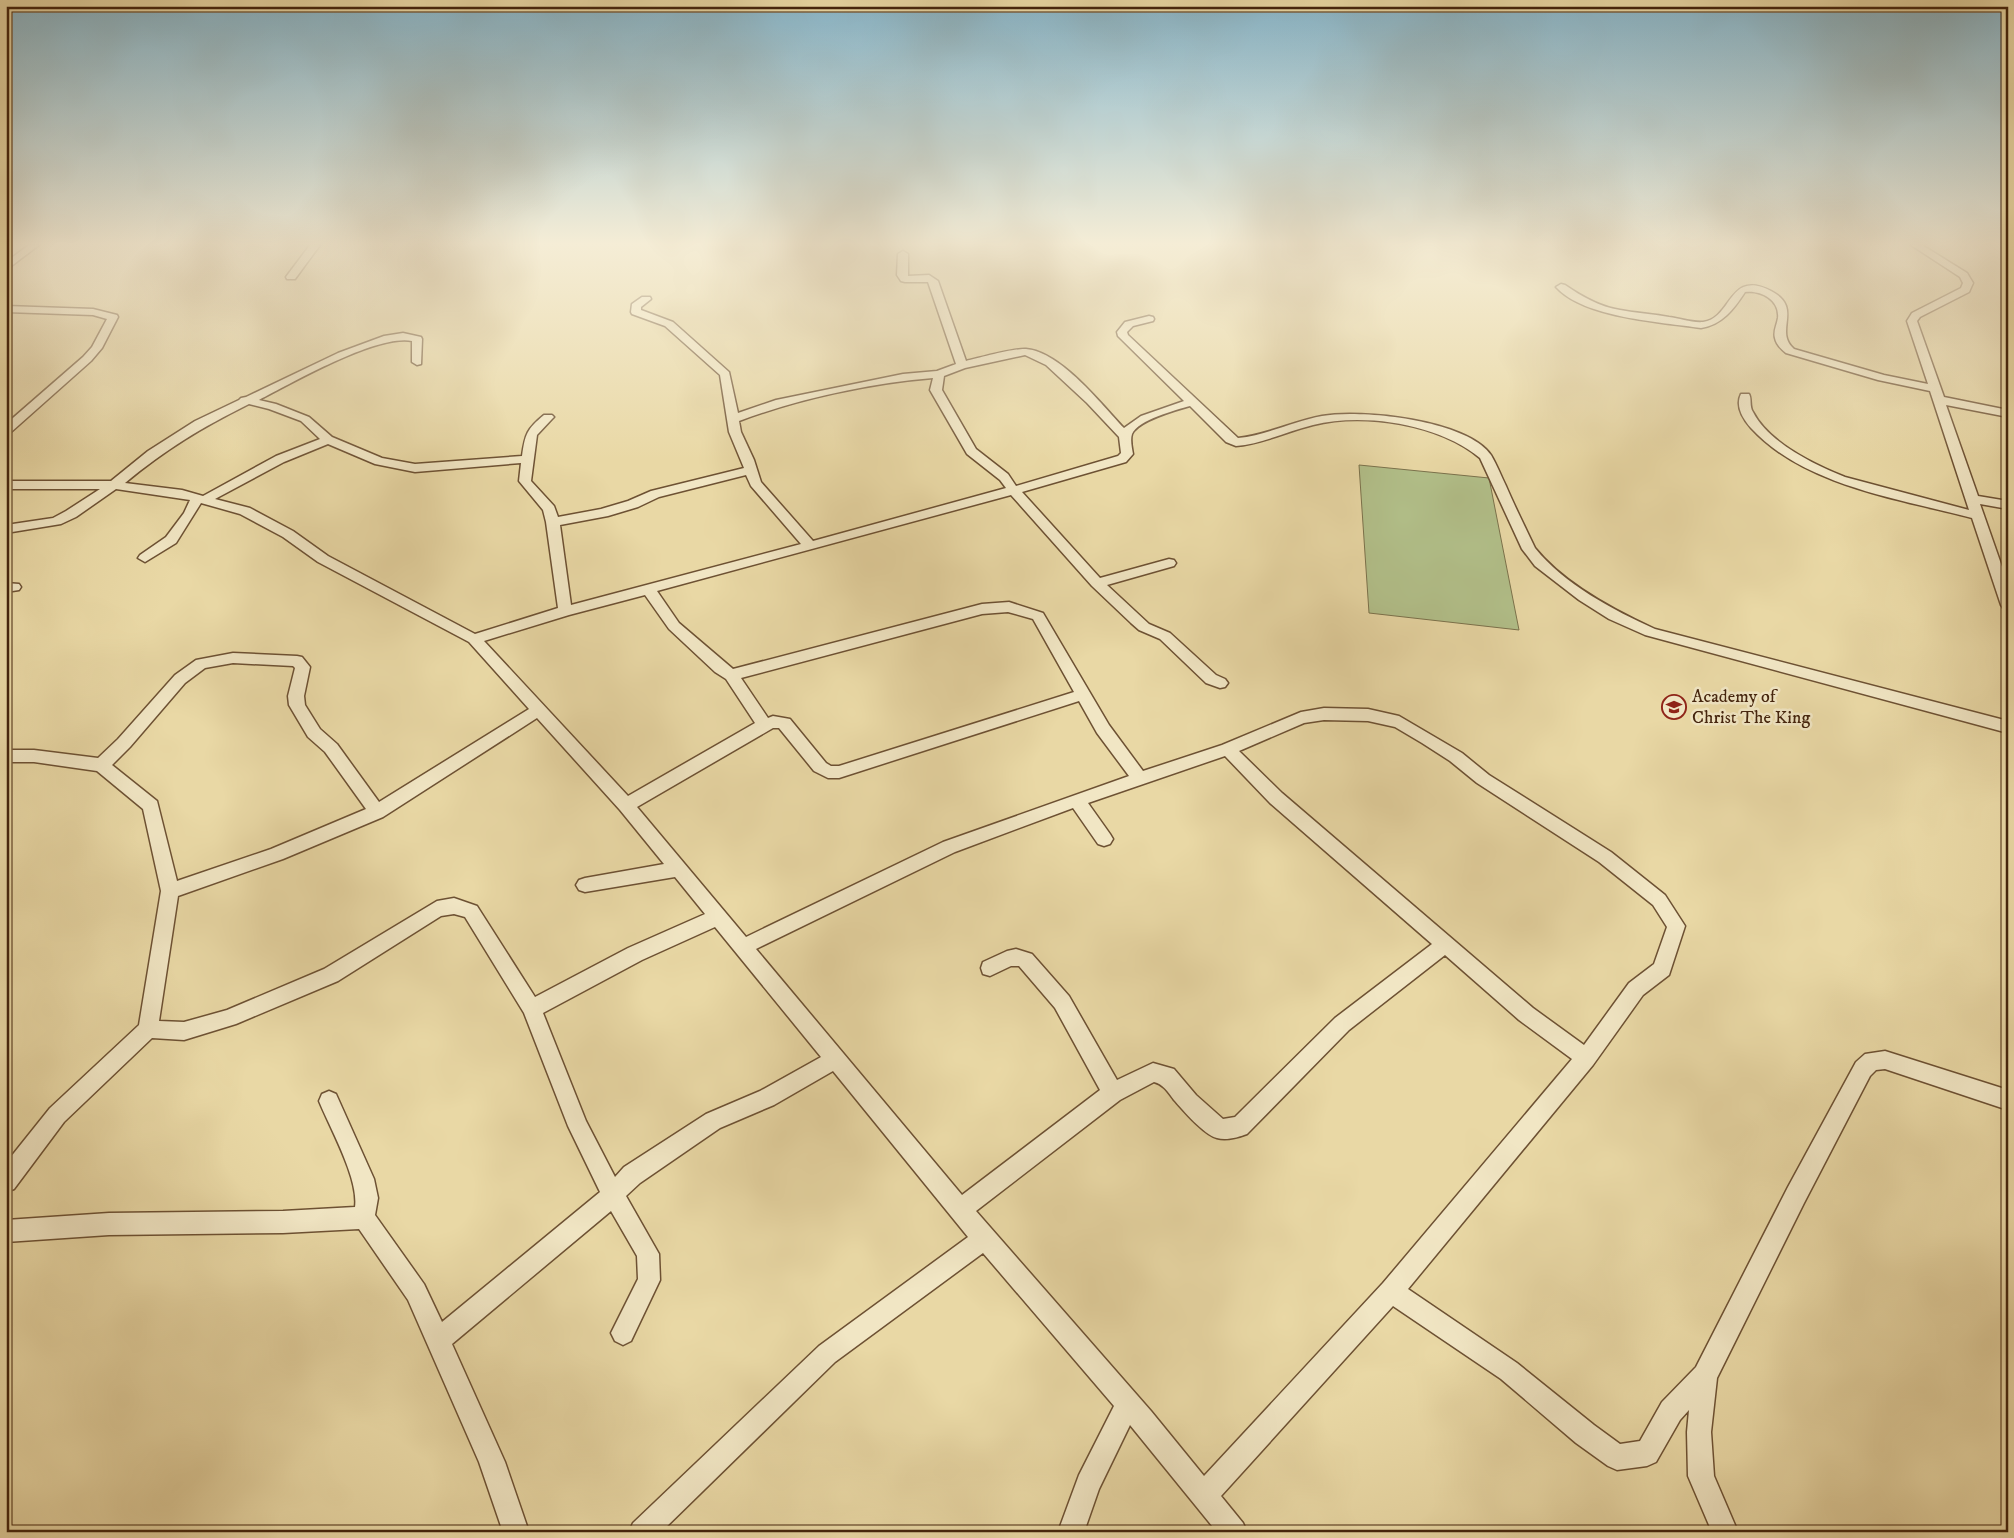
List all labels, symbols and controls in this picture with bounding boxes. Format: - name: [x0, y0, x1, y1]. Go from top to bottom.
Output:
- place label: Academy of Christ The King: [1692, 686, 1810, 729]
- school or university icon: Academy of Christ The King: [1661, 694, 1687, 720]

